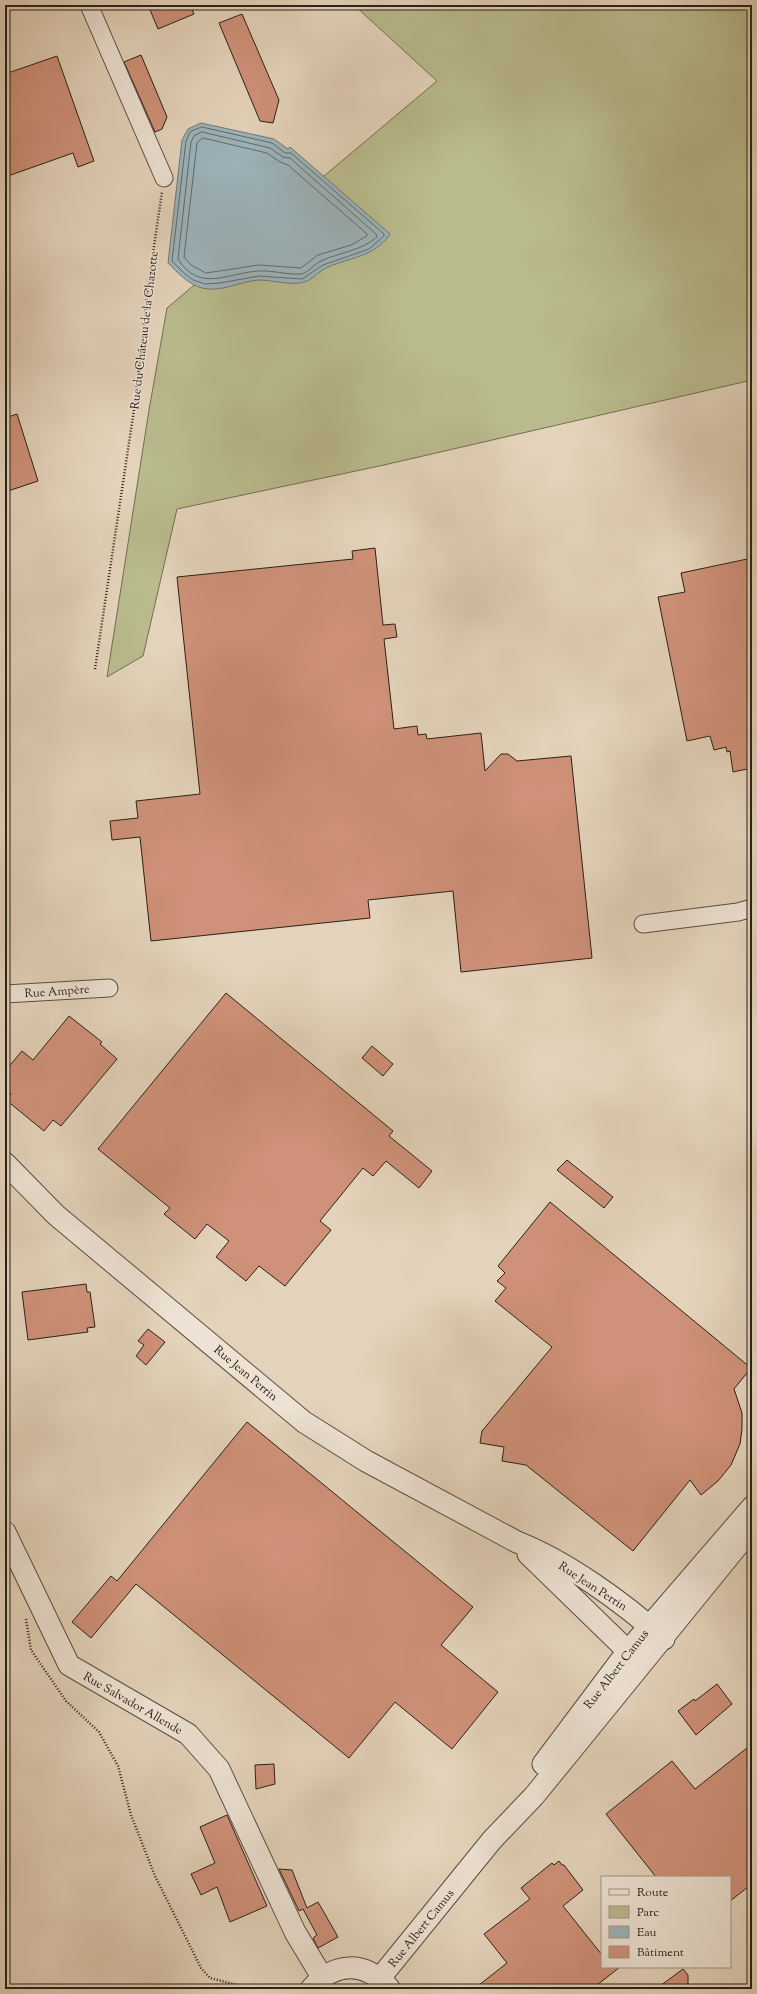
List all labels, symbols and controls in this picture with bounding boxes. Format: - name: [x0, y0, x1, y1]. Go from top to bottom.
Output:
- street label: Rue du Château de la Chazotte: [126, 249, 164, 410]
- street label: Rue Ampère: [24, 981, 91, 1003]
- street label: Rue Jean Perrin: [209, 1342, 281, 1406]
- street label: Rue Jean Perrin: [554, 1558, 630, 1616]
- street label: Rue Albert Camus: [580, 1626, 654, 1713]
- street label: Rue Salvador Allende: [79, 1668, 186, 1740]
- legend: [601, 1876, 731, 1968]
- text: Route: [637, 1884, 669, 1902]
- street label: Rue Albert Camus: [384, 1885, 459, 1972]
- text: Parc: [637, 1904, 659, 1922]
- text: Eau: [637, 1924, 657, 1942]
- text: Bâtiment: [637, 1944, 684, 1962]

